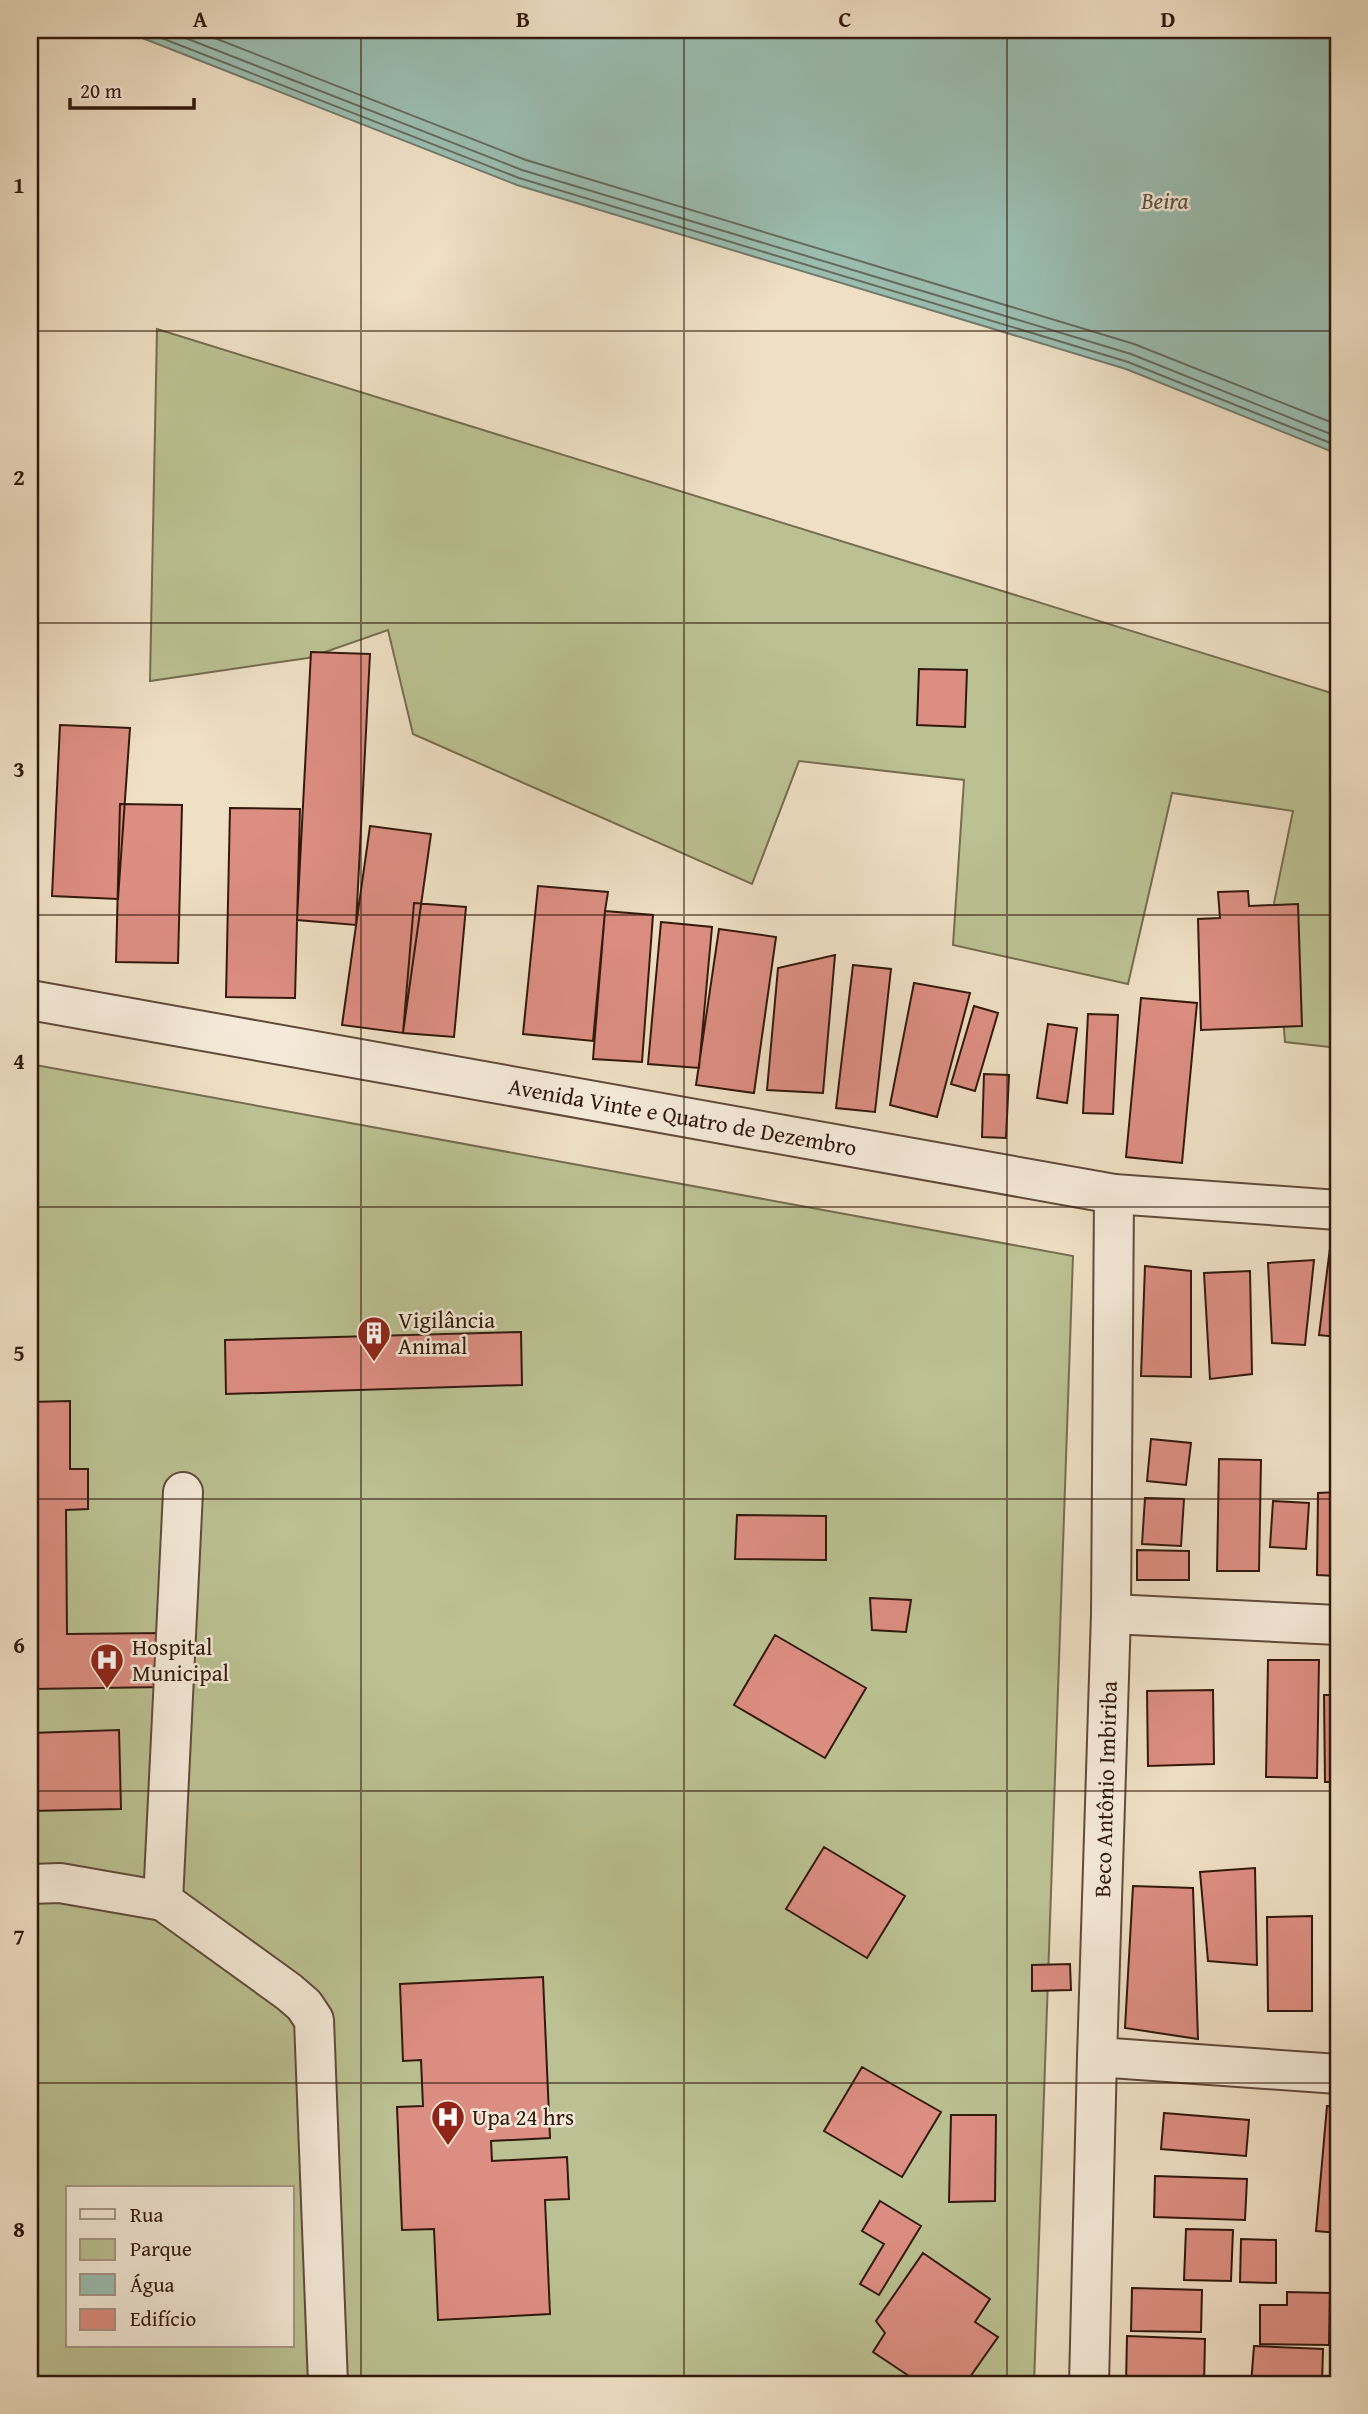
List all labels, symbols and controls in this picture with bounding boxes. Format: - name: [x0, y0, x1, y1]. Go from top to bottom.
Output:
- text: A: [193, 2, 208, 35]
- text: B: [516, 2, 530, 35]
- text: C: [838, 2, 852, 35]
- text: D: [1161, 2, 1176, 35]
- scale bar: [70, 66, 194, 110]
- text: 20 m: [80, 75, 122, 106]
- text: 1: [13, 168, 25, 201]
- water label: Beira: [1140, 183, 1189, 218]
- text: 2: [13, 460, 25, 493]
- text: 3: [13, 752, 25, 785]
- text: 4: [13, 1044, 25, 1077]
- street label: Avenida Vinte e Quatro de Dezembro: [506, 1069, 860, 1164]
- place label: Vigilância Animal: [398, 1303, 495, 1362]
- building icon: Vigilância Animal: [355, 1314, 393, 1363]
- text: 5: [13, 1336, 25, 1369]
- text: 6: [13, 1628, 25, 1661]
- place label: Hospital Municipal: [132, 1630, 229, 1689]
- hospital icon: Hospital Municipal: [88, 1641, 126, 1690]
- street label: Beco Antônio Imbiriba: [1085, 1680, 1125, 1898]
- text: 7: [13, 1920, 25, 1953]
- hospital icon: Upa 24 hrs: [429, 2098, 467, 2147]
- place label: Upa 24 hrs: [472, 2100, 574, 2133]
- legend: [66, 2186, 294, 2348]
- text: Rua: [130, 2199, 163, 2230]
- text: 8: [13, 2212, 25, 2245]
- text: Parque: [130, 2233, 192, 2264]
- text: Água: [130, 2269, 175, 2300]
- text: Edifício: [130, 2303, 196, 2334]

